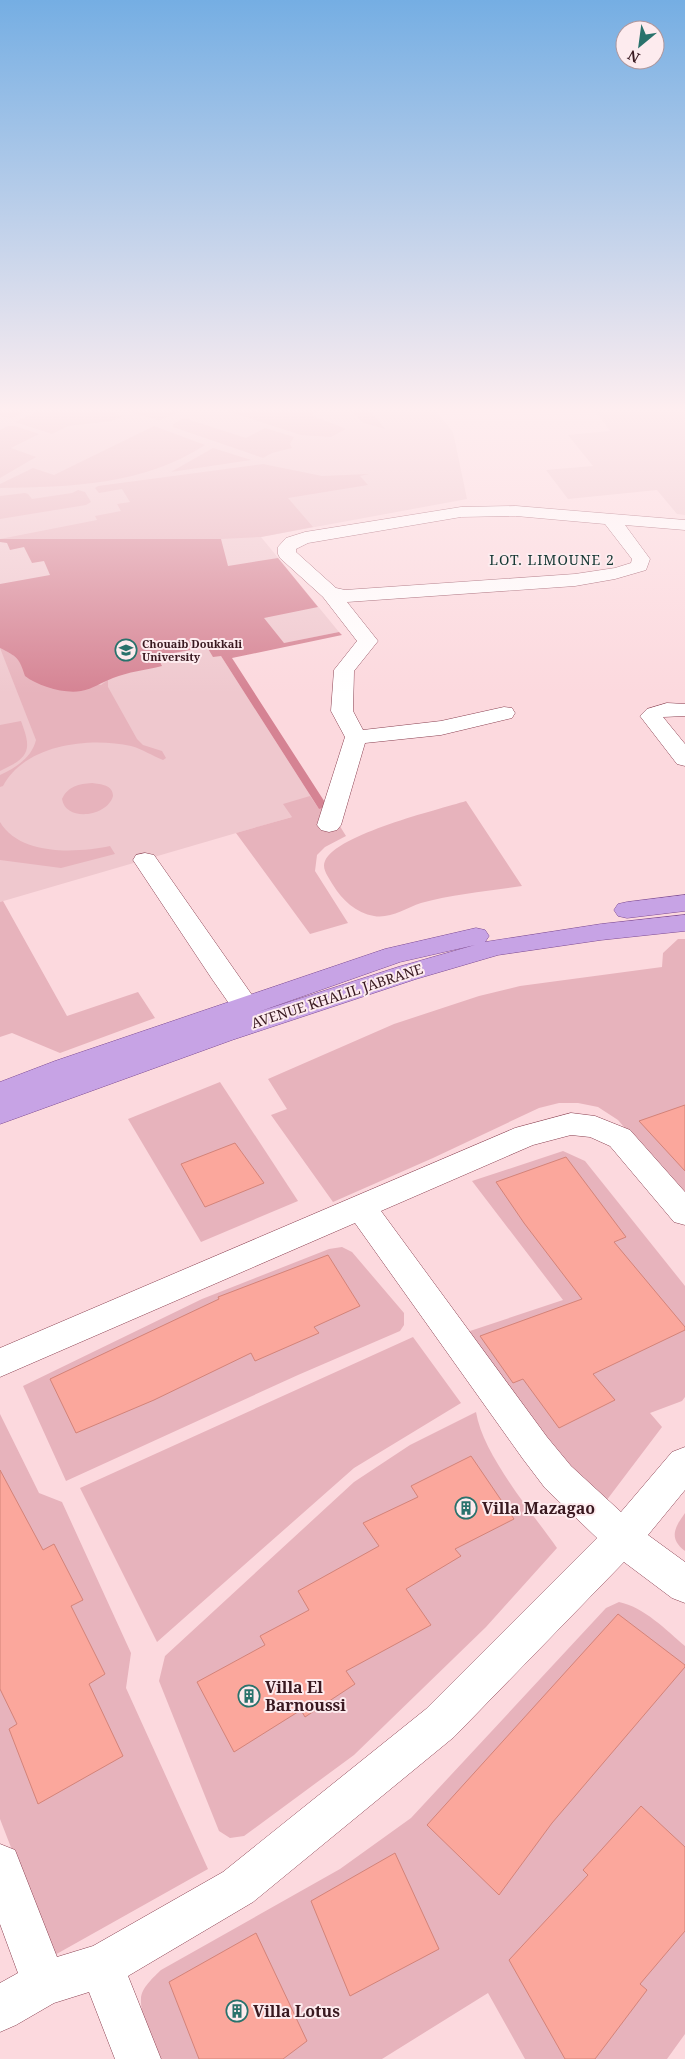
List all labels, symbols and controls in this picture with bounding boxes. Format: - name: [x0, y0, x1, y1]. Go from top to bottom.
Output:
- north arrow: [615, 20, 665, 70]
- text: N: [624, 46, 643, 68]
- district label: LOT. LIMOUNE 2: [489, 550, 615, 569]
- place label: Chouaib Doukkali University: [142, 636, 242, 664]
- school or university icon: Chouaib Doukkali University: [114, 638, 138, 662]
- street label: AVENUE KHALIL JABRANE: [249, 959, 425, 1032]
- building icon: Villa Mazagao: [454, 1496, 478, 1520]
- place label: Villa Mazagao: [482, 1497, 595, 1519]
- place label: Villa El Barnoussi: [265, 1676, 346, 1716]
- building icon: Villa El Barnoussi: [237, 1684, 261, 1708]
- building icon: Villa Lotus: [225, 1999, 249, 2023]
- place label: Villa Lotus: [253, 2000, 340, 2022]

